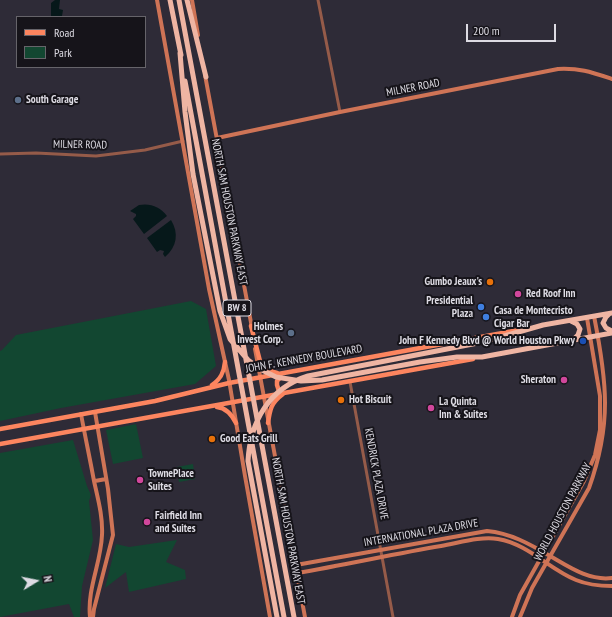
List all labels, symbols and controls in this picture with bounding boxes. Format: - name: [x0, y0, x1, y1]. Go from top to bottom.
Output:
- legend: [16, 16, 146, 68]
- scale bar: [468, 16, 558, 42]
- text: 200 m: [473, 23, 500, 38]
- text: Road: [54, 25, 74, 40]
- text: Park: [54, 45, 72, 60]
- street label: MILNER ROAD: [385, 76, 441, 100]
- place label: South Garage: [26, 93, 78, 107]
- marker: South Garage: [13, 95, 23, 105]
- street label: MILNER ROAD: [53, 138, 107, 152]
- street label: NORTH SAM HOUSTON PARKWAY EAST: [208, 138, 250, 286]
- place label: Gumbo Jeaux's: [425, 275, 482, 289]
- marker: Gumbo Jeaux's: [485, 277, 495, 287]
- place label: Red Roof Inn: [526, 287, 575, 301]
- marker: Red Roof Inn: [513, 289, 523, 299]
- place label: Presidential Plaza: [426, 294, 473, 320]
- road number: BW 8: [223, 300, 251, 316]
- marker: Presidential Plaza: [476, 302, 486, 312]
- place label: Casa de Montecristo Cigar Bar: [494, 304, 573, 330]
- marker: Casa de Montecristo Cigar Bar: [481, 312, 491, 322]
- place label: Holmes Invest Corp.: [237, 320, 283, 346]
- marker: Holmes Invest Corp.: [286, 328, 296, 338]
- place label: John F Kennedy Blvd @ World Houston Pkwy: [399, 334, 575, 348]
- marker: John F Kennedy Blvd @ World Houston Pkwy: [578, 336, 588, 346]
- street label: JOHN F. KENNEDY BOULEVARD: [245, 342, 363, 376]
- place label: Sheraton: [521, 373, 556, 387]
- marker: Sheraton: [559, 375, 569, 385]
- place label: Hot Biscuit: [349, 393, 391, 407]
- marker: Hot Biscuit: [336, 395, 346, 405]
- place label: La Quinta Inn & Suites: [439, 395, 487, 421]
- marker: La Quinta Inn & Suites: [426, 403, 436, 413]
- street label: KENDRICK PLAZA DRIVE: [361, 427, 391, 521]
- place label: Good Eats Grill: [220, 432, 278, 446]
- marker: Good Eats Grill: [207, 434, 217, 444]
- street label: NORTH SAM HOUSTON PARKWAY EAST: [269, 456, 307, 606]
- street label: WORLD HOUSTON PARKWAY: [532, 461, 594, 563]
- place label: TownePlace Suites: [148, 467, 194, 493]
- marker: TownePlace Suites: [135, 475, 145, 485]
- place label: Fairfield Inn and Suites: [155, 509, 202, 535]
- street label: INTERNATIONAL PLAZA DRIVE: [363, 516, 479, 550]
- marker: Fairfield Inn and Suites: [142, 517, 152, 527]
- north arrow: [16, 561, 56, 601]
- text: N: [40, 575, 55, 583]

